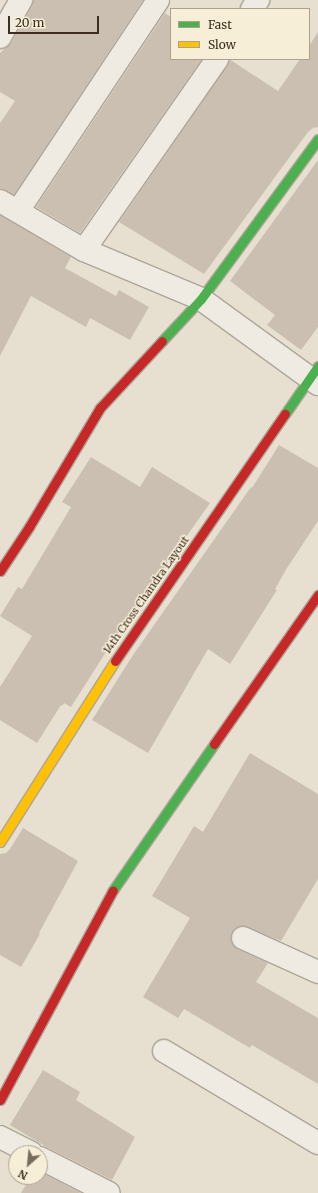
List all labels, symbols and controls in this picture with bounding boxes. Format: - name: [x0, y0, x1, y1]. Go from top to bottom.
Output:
- scale bar: [10, 8, 101, 34]
- legend: [170, 8, 310, 60]
- text: 20 m: [15, 15, 44, 30]
- text: Fast: [208, 17, 232, 32]
- text: Slow: [208, 37, 236, 52]
- street label: 14th Cross Chandra Layout: [100, 534, 192, 656]
- north arrow: [8, 1145, 48, 1185]
- text: N: [16, 1167, 30, 1183]

